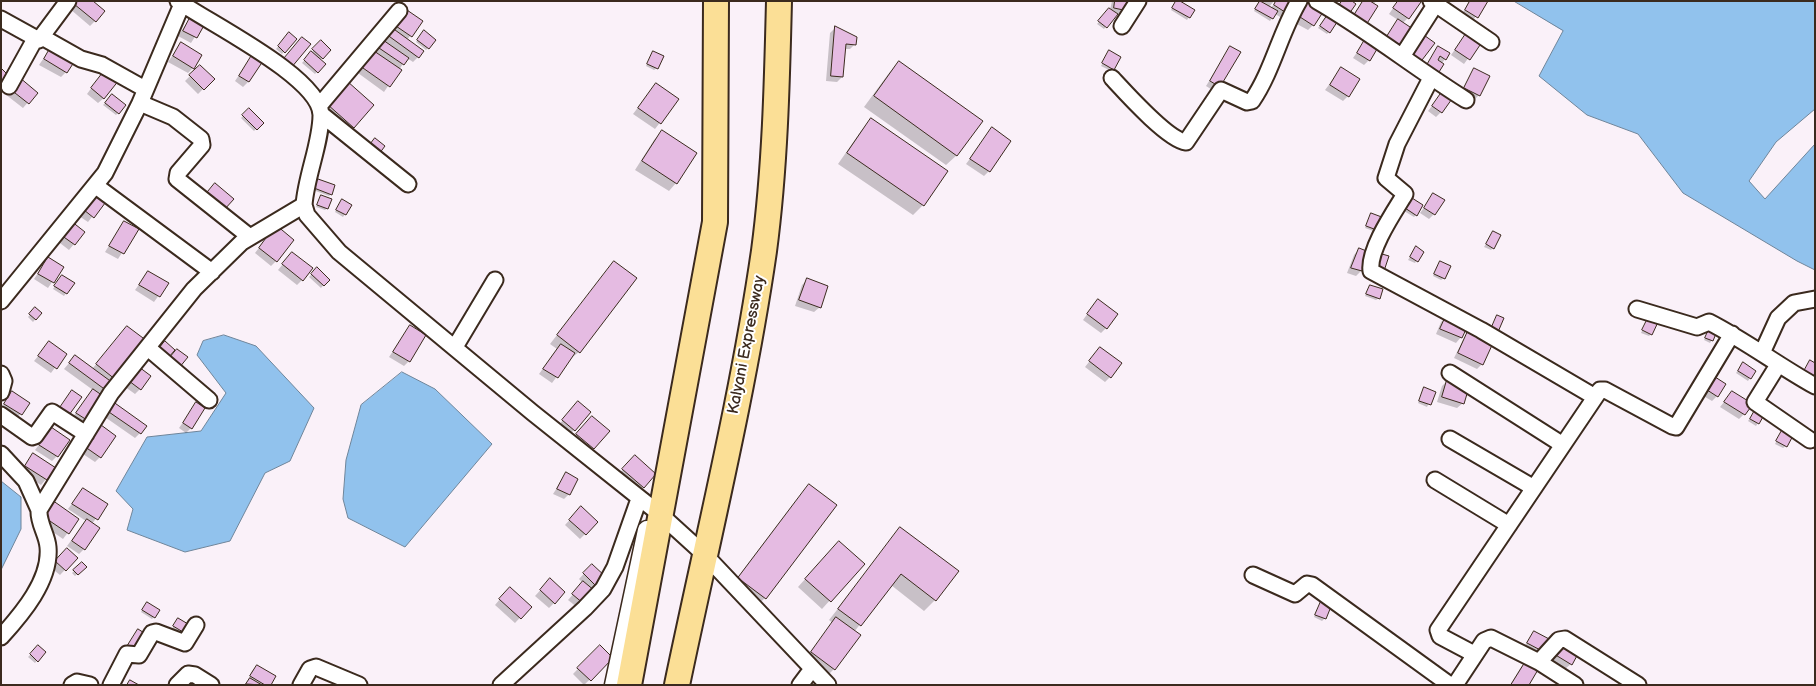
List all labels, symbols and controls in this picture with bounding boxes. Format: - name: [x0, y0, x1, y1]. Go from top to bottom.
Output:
- street label: Kalyani Expressway: [724, 274, 770, 416]

